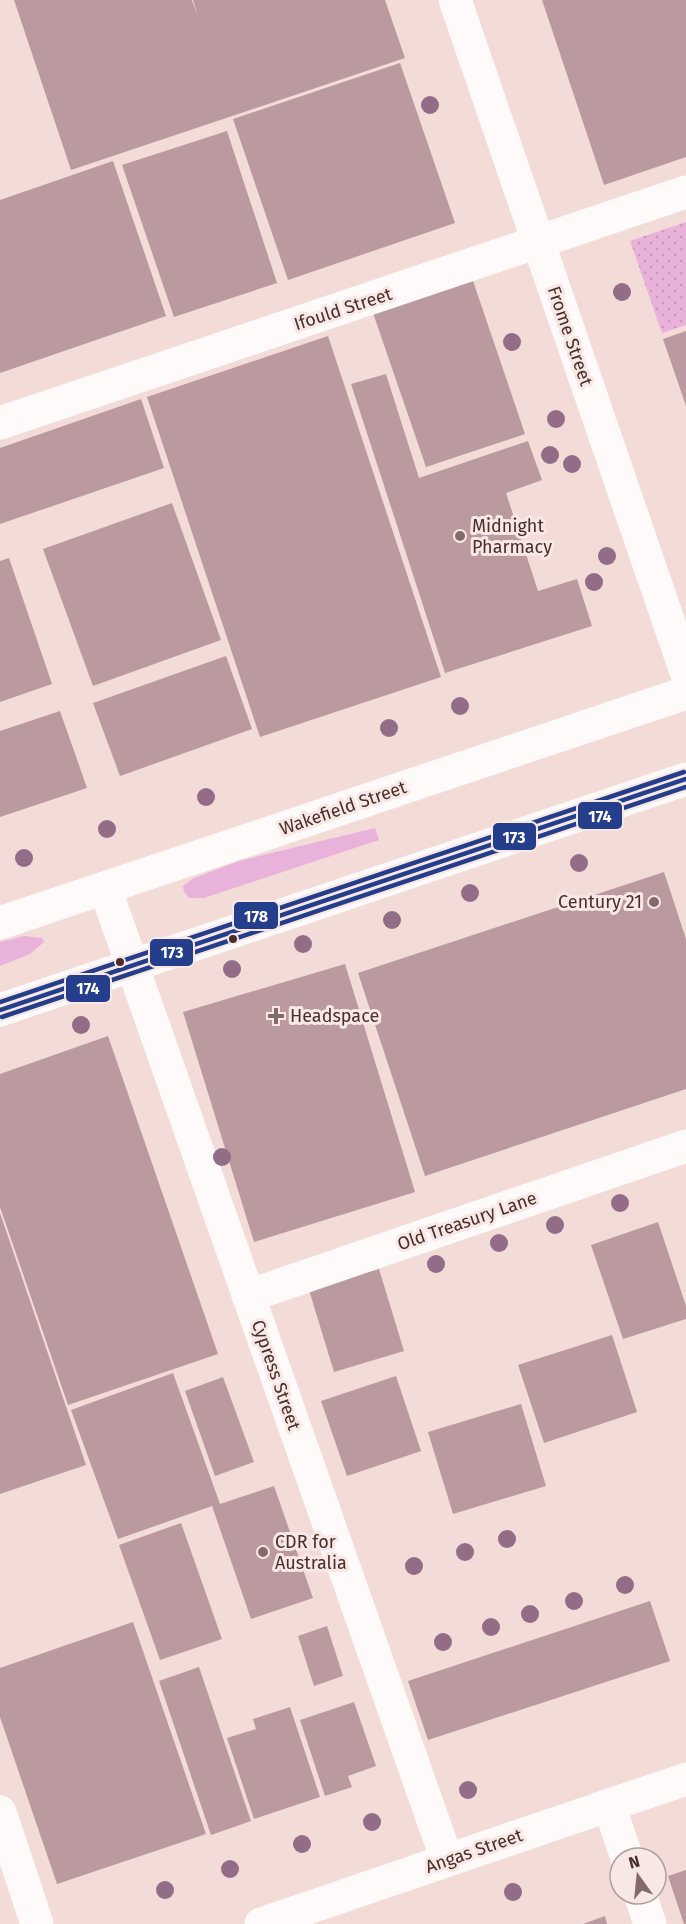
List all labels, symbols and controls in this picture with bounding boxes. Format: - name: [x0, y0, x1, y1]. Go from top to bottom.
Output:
- street label: Ifould Street: [291, 283, 395, 335]
- street label: Frome Street: [543, 283, 597, 389]
- place label: Midnight Pharmacy: [472, 515, 552, 558]
- marker: Midnight Pharmacy: [453, 529, 467, 543]
- street label: Wakefield Street: [277, 776, 410, 840]
- line badge: 174: [577, 801, 623, 830]
- text: 174: [588, 807, 612, 826]
- line badge: 173: [492, 822, 537, 851]
- text: 173: [502, 828, 526, 847]
- place label: Century 21: [558, 891, 642, 913]
- marker: Century 21: [647, 895, 661, 909]
- line badge: 178: [233, 901, 279, 930]
- text: 178: [244, 907, 268, 926]
- unlabelled marker: [227, 933, 239, 945]
- line badge: 173: [149, 938, 194, 967]
- text: 173: [160, 943, 184, 962]
- unlabelled marker: [114, 956, 126, 968]
- line badge: 174: [65, 974, 111, 1003]
- text: 174: [76, 979, 100, 998]
- place label: Headspace: [290, 1005, 379, 1027]
- marker: Headspace: [267, 1007, 285, 1025]
- street label: Old Treasury Lane: [394, 1187, 540, 1255]
- street label: Cypress Street: [247, 1317, 305, 1434]
- place label: CDR for Australia: [275, 1531, 347, 1574]
- marker: CDR for Australia: [256, 1545, 270, 1559]
- street label: Angas Street: [422, 1824, 526, 1878]
- north arrow: [608, 1846, 668, 1906]
- text: N: [627, 1851, 642, 1873]

